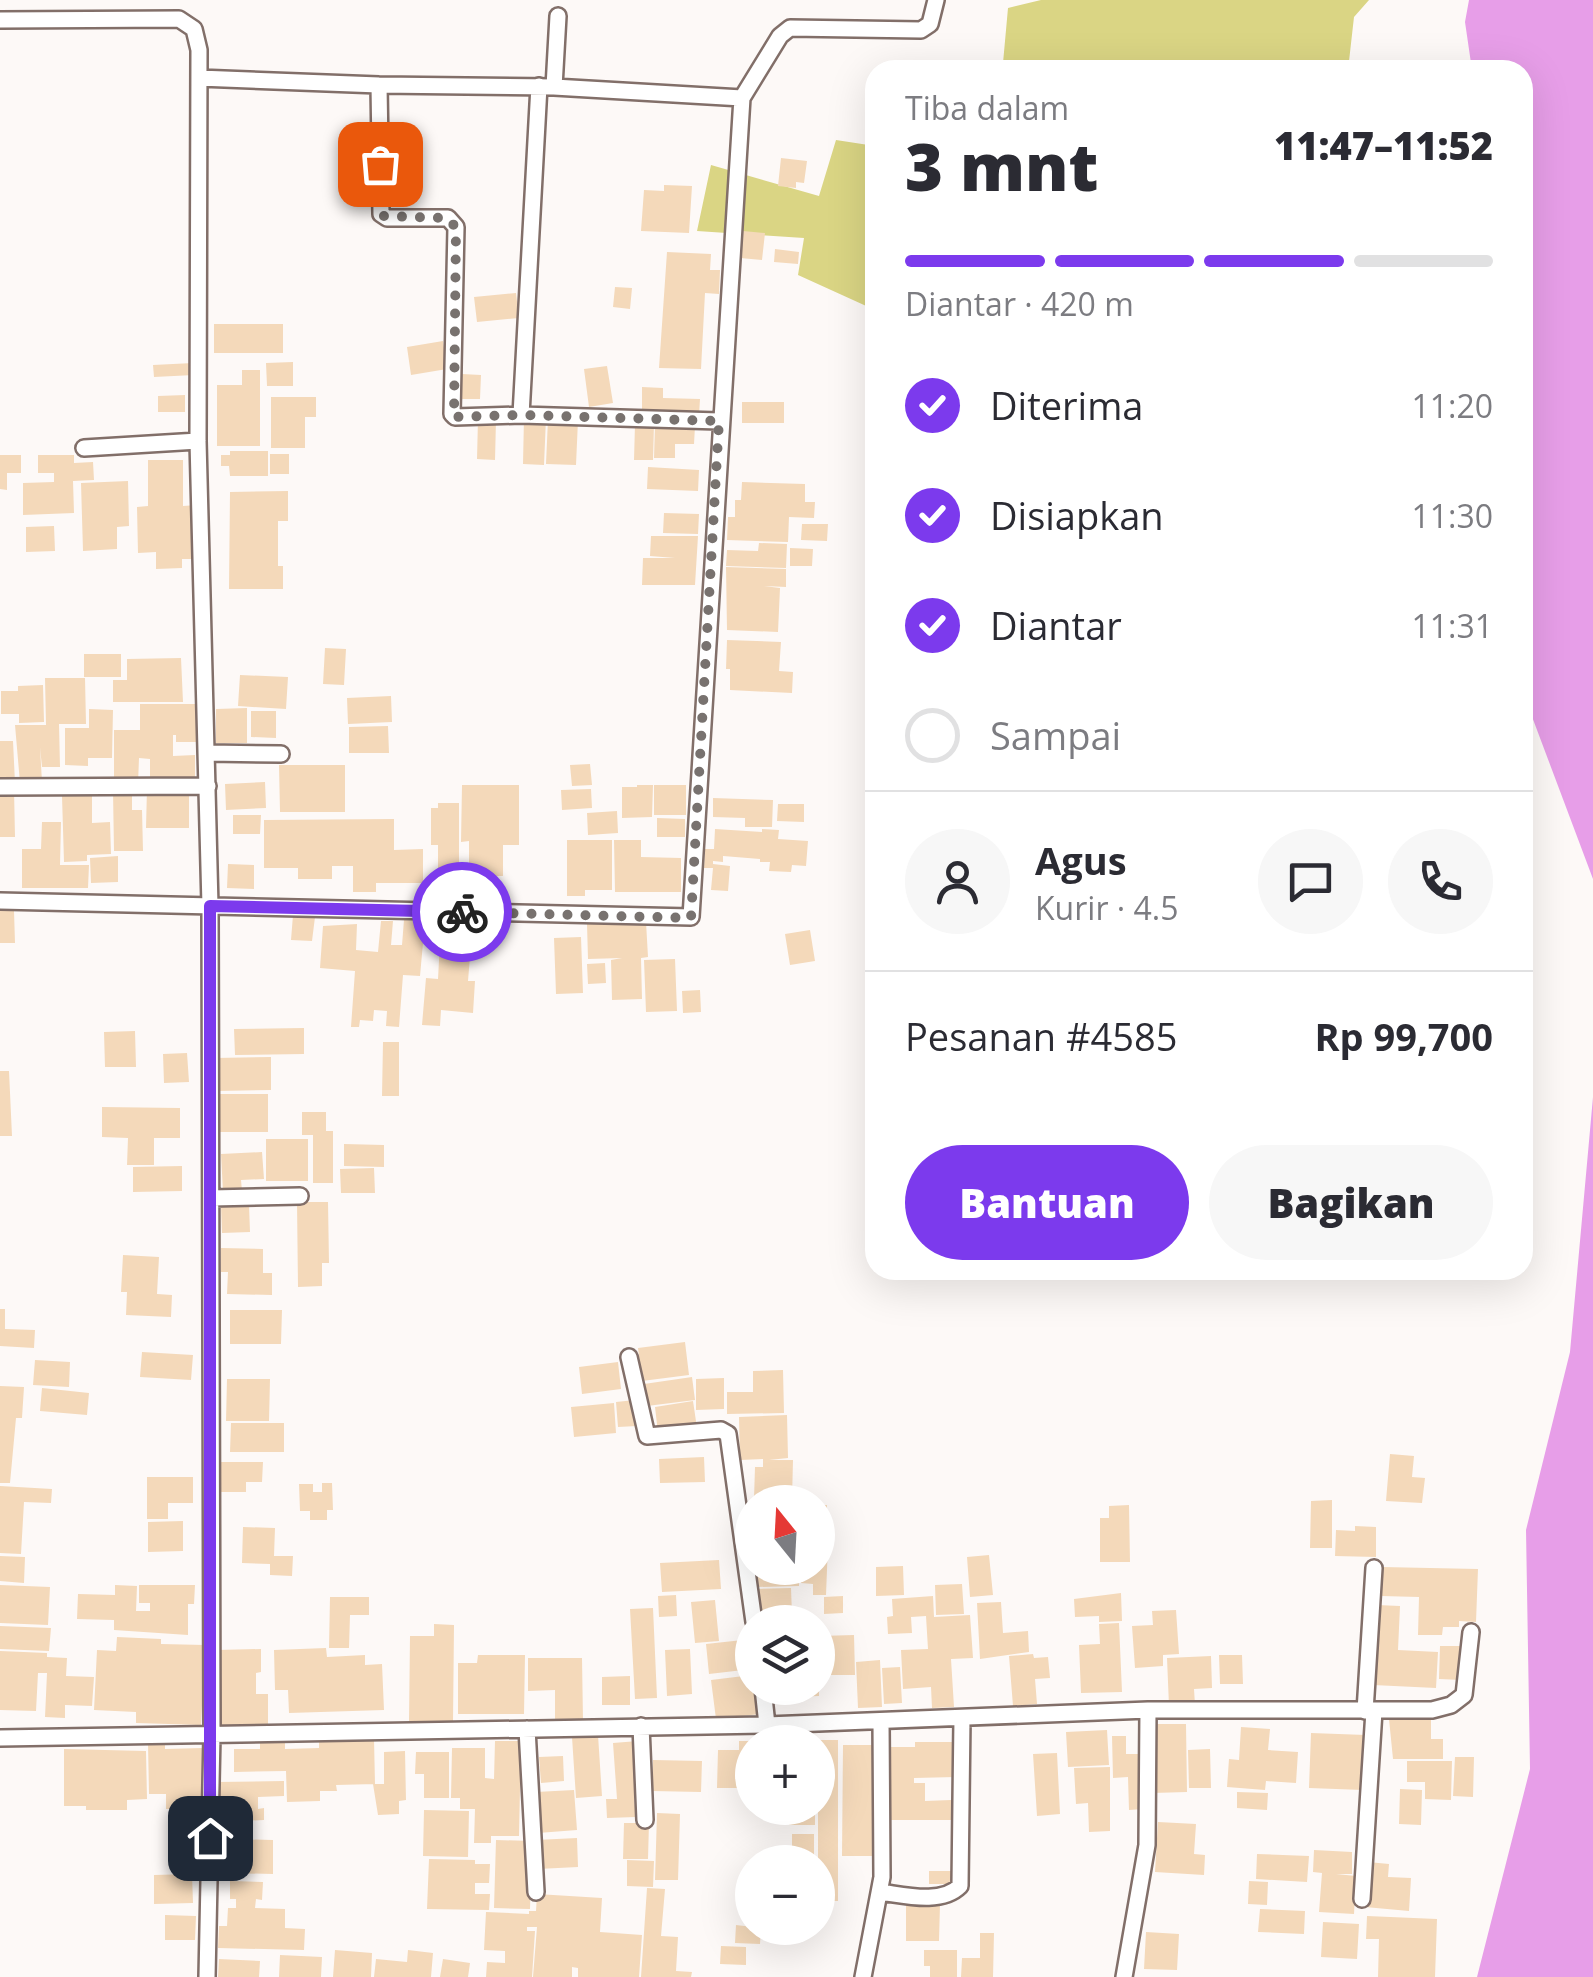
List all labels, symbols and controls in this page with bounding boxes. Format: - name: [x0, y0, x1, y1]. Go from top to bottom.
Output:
- text: Tiba dalam: [905, 86, 1069, 129]
- text: 11:47–11:52: [1274, 119, 1493, 171]
- pin: [338, 122, 423, 207]
- text: 3 mnt: [905, 122, 1098, 210]
- icon: bag: [353, 137, 408, 192]
- text: Diantar · 420 m: [905, 282, 1134, 325]
- icon: check: [905, 378, 960, 433]
- text: Diterima: [990, 379, 1143, 431]
- text: 11:20: [1411, 384, 1493, 427]
- icon: check: [905, 488, 960, 543]
- text: Disiapkan: [990, 489, 1164, 541]
- text: 11:30: [1411, 494, 1493, 537]
- icon: check: [905, 598, 960, 653]
- text: Diantar: [990, 599, 1122, 651]
- text: 11:31: [1411, 604, 1493, 647]
- text: Sampai: [990, 709, 1121, 761]
- button: person: [905, 829, 1010, 934]
- button: chat: [1258, 829, 1363, 934]
- button: phone: [1388, 829, 1493, 934]
- text: Agus: [1035, 834, 1127, 886]
- courier: [412, 862, 512, 962]
- icon: bike: [435, 885, 490, 940]
- text: Kurir · 4.5: [1035, 886, 1178, 929]
- text: Pesanan #4585: [905, 1010, 1177, 1062]
- text: Rp 99,700: [1315, 1010, 1493, 1062]
- button: Bantuan: [905, 1145, 1189, 1260]
- button: Bagikan: [1209, 1145, 1493, 1260]
- north arrow: [735, 1485, 835, 1585]
- map controls: [735, 1485, 835, 1945]
- button: layers: [735, 1605, 835, 1705]
- button: +: [735, 1725, 835, 1825]
- pin: [168, 1796, 253, 1881]
- icon: home: [183, 1811, 238, 1866]
- button: −: [735, 1845, 835, 1945]

